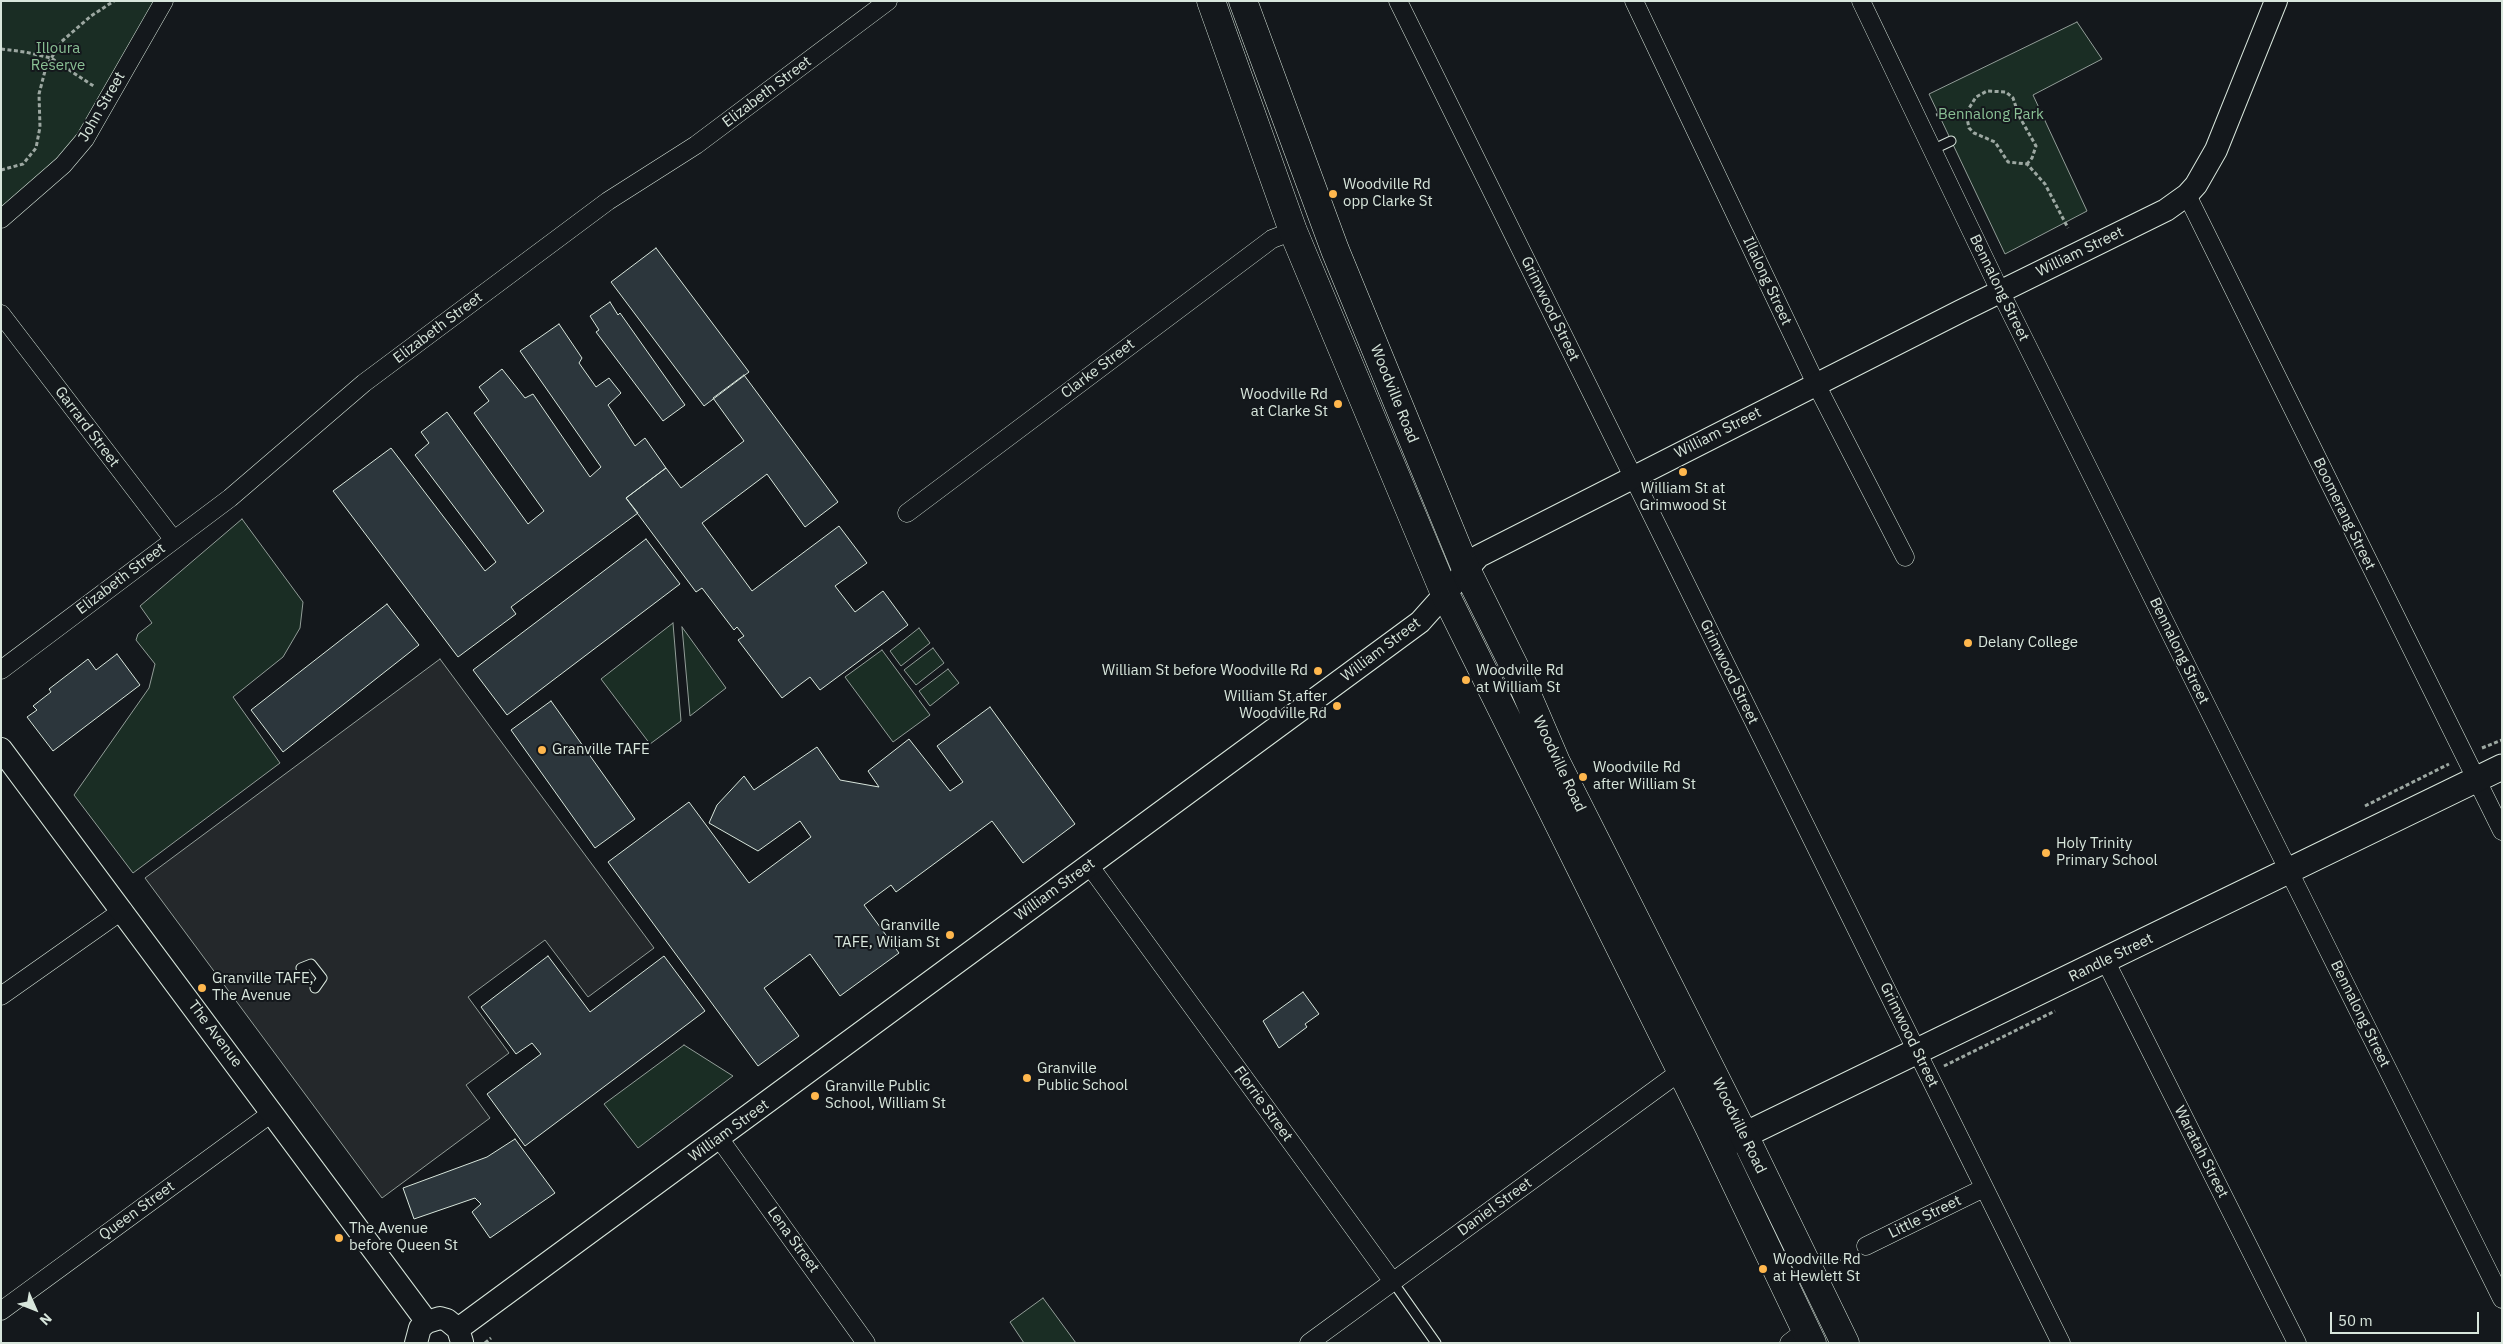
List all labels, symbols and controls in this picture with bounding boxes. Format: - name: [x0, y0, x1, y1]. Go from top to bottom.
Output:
- park label: Illoura Reserve: [31, 40, 85, 75]
- street label: Elizabeth Street: [719, 53, 815, 131]
- street label: John Street: [75, 69, 129, 145]
- park label: Bennalong Park: [1938, 106, 2044, 124]
- place label: Woodville Rd opp Clarke St: [1343, 176, 1433, 211]
- marker: Woodville Rd opp Clarke St: [1327, 188, 1339, 200]
- street label: William Street: [2033, 223, 2127, 281]
- street label: Bennalong Street: [1965, 232, 2033, 344]
- street label: Illalong Street: [1739, 234, 1795, 328]
- street label: Grimwood Street: [1517, 254, 1583, 364]
- street label: Elizabeth Street: [390, 289, 486, 367]
- street label: Clarke Street: [1058, 335, 1138, 403]
- street label: Woodville Road: [1366, 342, 1422, 446]
- street label: Garrard Street: [51, 383, 123, 471]
- place label: Woodville Rd at Clarke St: [1240, 386, 1328, 421]
- marker: Woodville Rd at Clarke St: [1332, 398, 1344, 410]
- street label: William Street: [1672, 403, 1764, 463]
- street label: Boomerang Street: [2309, 455, 2379, 573]
- marker: William St at Grimwood St: [1677, 466, 1689, 478]
- place label: William St at Grimwood St: [1639, 480, 1727, 515]
- street label: Elizabeth Street: [73, 540, 169, 618]
- street label: Bennalong Street: [2145, 595, 2213, 707]
- street label: William Street: [1338, 614, 1424, 686]
- street label: Grimwood Street: [1696, 617, 1762, 727]
- place label: Delany College: [1978, 634, 2078, 652]
- marker: Delany College: [1962, 637, 1974, 649]
- place label: William St before Woodville Rd: [1102, 662, 1308, 680]
- place label: Woodville Rd at William St: [1476, 662, 1564, 697]
- marker: William St before Woodville Rd: [1312, 665, 1324, 677]
- marker: Woodville Rd at William St: [1460, 674, 1472, 686]
- place label: William St after Woodville Rd: [1224, 688, 1327, 723]
- marker: William St after Woodville Rd: [1331, 700, 1343, 712]
- street label: Woodville Road: [1529, 713, 1589, 815]
- place label: Granville TAFE: [552, 741, 650, 759]
- marker: Granville TAFE: [536, 744, 548, 756]
- place label: Woodville Rd after William St: [1593, 759, 1696, 794]
- marker: Woodville Rd after William St: [1577, 771, 1589, 783]
- place label: Holy Trinity Primary School: [2056, 835, 2158, 870]
- marker: Holy Trinity Primary School: [2040, 847, 2052, 859]
- street label: William Street: [1011, 855, 1099, 925]
- place label: Granville TAFE, Wiliam St: [834, 917, 940, 952]
- marker: Granville TAFE, Wiliam St: [944, 929, 956, 941]
- street label: Randle Street: [2066, 930, 2156, 986]
- street label: Bennalong Street: [2326, 958, 2394, 1070]
- place label: Granville TAFE, The Avenue: [212, 970, 314, 1005]
- street label: Grimwood Street: [1876, 980, 1942, 1090]
- marker: Granville TAFE, The Avenue: [196, 982, 208, 994]
- street label: The Avenue: [184, 997, 246, 1071]
- place label: Granville Public School: [1037, 1060, 1128, 1095]
- street label: Florrie Street: [1230, 1063, 1296, 1145]
- marker: Granville Public School: [1021, 1072, 1033, 1084]
- street label: Woodville Road: [1708, 1075, 1770, 1177]
- place label: Granville Public School, William St: [825, 1078, 946, 1113]
- marker: Granville Public School, William St: [809, 1090, 821, 1102]
- street label: William Street: [685, 1096, 773, 1166]
- street label: Waratah Street: [2170, 1103, 2232, 1201]
- street label: Daniel Street: [1454, 1174, 1536, 1240]
- street label: Queen Street: [96, 1178, 178, 1244]
- street label: Little Street: [1886, 1192, 1964, 1242]
- street label: Lena Street: [763, 1204, 823, 1276]
- place label: The Avenue before Queen St: [349, 1220, 458, 1255]
- marker: The Avenue before Queen St: [333, 1232, 345, 1244]
- place label: Woodville Rd at Hewlett St: [1773, 1251, 1861, 1286]
- marker: Woodville Rd at Hewlett St: [1757, 1263, 1769, 1275]
- north arrow: [10, 1284, 60, 1334]
- scale bar: [2333, 1302, 2482, 1334]
- text: N: [36, 1310, 56, 1329]
- text: 50 m: [2338, 1311, 2373, 1330]

